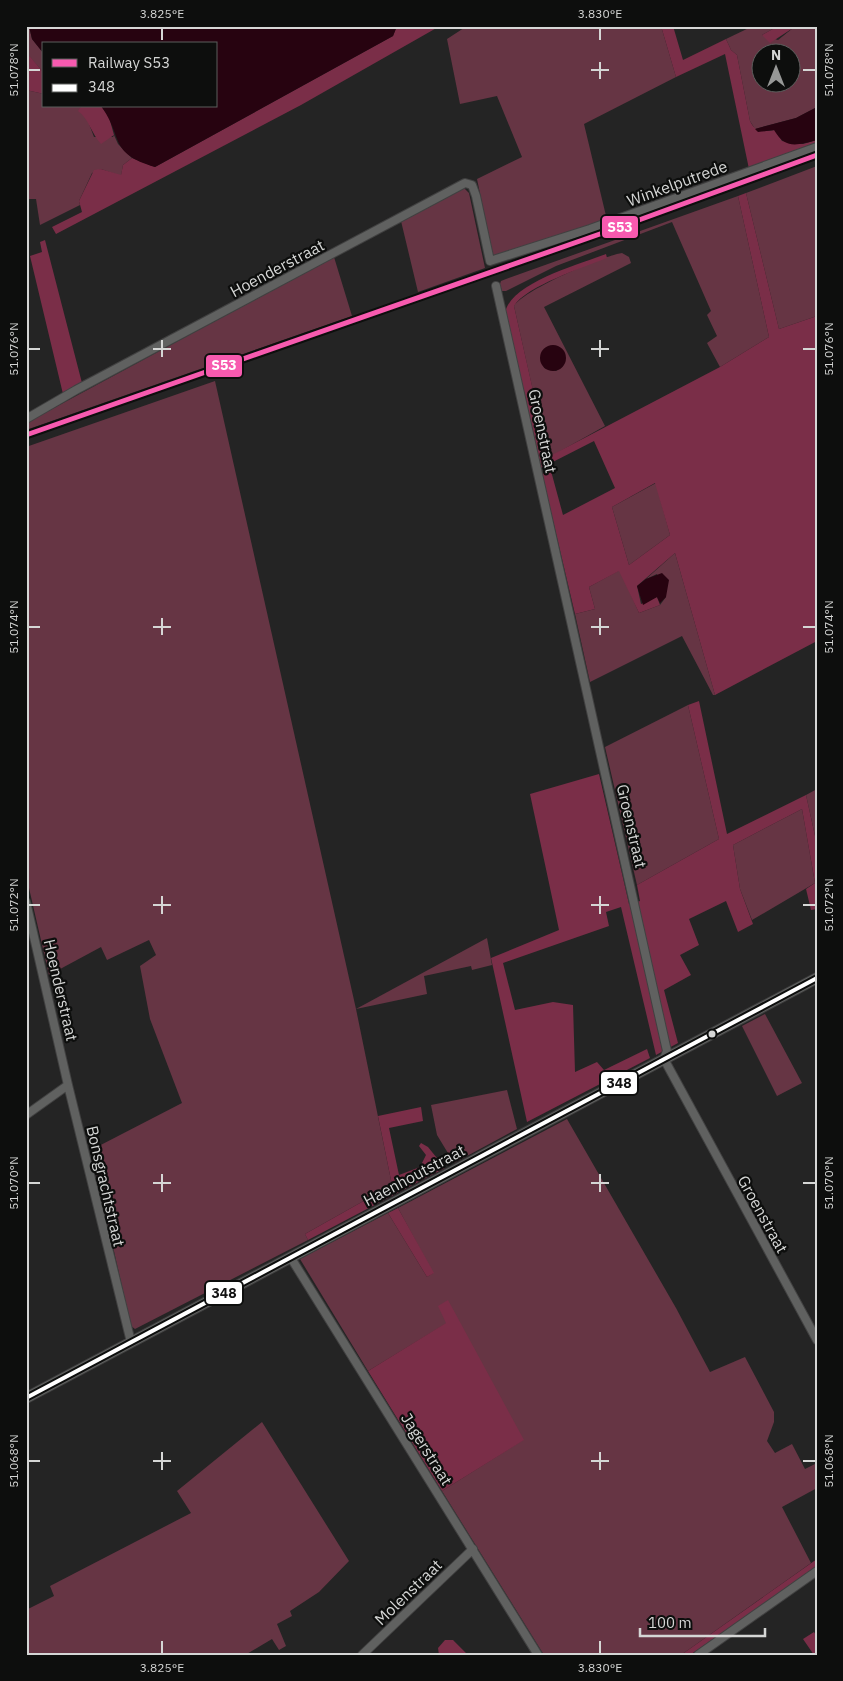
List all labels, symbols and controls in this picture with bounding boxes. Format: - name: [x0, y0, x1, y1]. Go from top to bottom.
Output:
- text: 3.825°E: [140, 6, 184, 21]
- text: 3.830°E: [578, 6, 622, 21]
- legend: [42, 42, 218, 108]
- north arrow: [750, 42, 800, 92]
- text: 51.078°N: [6, 43, 21, 97]
- text: 51.078°N: [821, 43, 836, 97]
- text: N: [771, 46, 781, 64]
- text: Railway S53: [88, 53, 170, 72]
- text: 348: [88, 77, 115, 96]
- street label: Winkelputrede: [624, 156, 730, 210]
- line badge: S53: [601, 215, 639, 239]
- text: S53: [607, 218, 633, 236]
- street label: Hoenderstraat: [226, 235, 328, 301]
- text: 51.076°N: [6, 322, 21, 376]
- text: 51.076°N: [821, 322, 836, 376]
- line badge: S53: [205, 354, 243, 378]
- text: S53: [211, 356, 237, 374]
- street label: Groenstraat: [524, 387, 562, 475]
- text: 51.074°N: [6, 600, 21, 654]
- text: 51.074°N: [821, 600, 836, 654]
- street label: Groenstraat: [613, 782, 651, 870]
- text: 51.072°N: [6, 878, 21, 932]
- text: 51.072°N: [821, 878, 836, 932]
- street label: Hoenderstraat: [40, 937, 82, 1043]
- unlabelled marker: [707, 1029, 717, 1039]
- line badge: 348: [600, 1071, 638, 1095]
- text: 348: [606, 1074, 632, 1092]
- street label: Bonsgrachtstraat: [82, 1124, 130, 1248]
- street label: Haenhoutstraat: [360, 1140, 468, 1210]
- text: 51.070°N: [6, 1156, 21, 1210]
- text: 51.070°N: [821, 1156, 836, 1210]
- street label: Groenstraat: [734, 1172, 792, 1256]
- line badge: 348: [205, 1281, 243, 1305]
- text: 348: [211, 1284, 237, 1302]
- street label: Jagerstraat: [397, 1409, 457, 1489]
- text: 51.068°N: [6, 1434, 21, 1488]
- text: 51.068°N: [821, 1434, 836, 1488]
- street label: Molenstraat: [370, 1555, 446, 1629]
- scale bar: [640, 1606, 766, 1638]
- text: 100 m: [648, 1613, 692, 1632]
- text: 3.825°E: [140, 1660, 184, 1675]
- text: 3.830°E: [578, 1660, 622, 1675]

